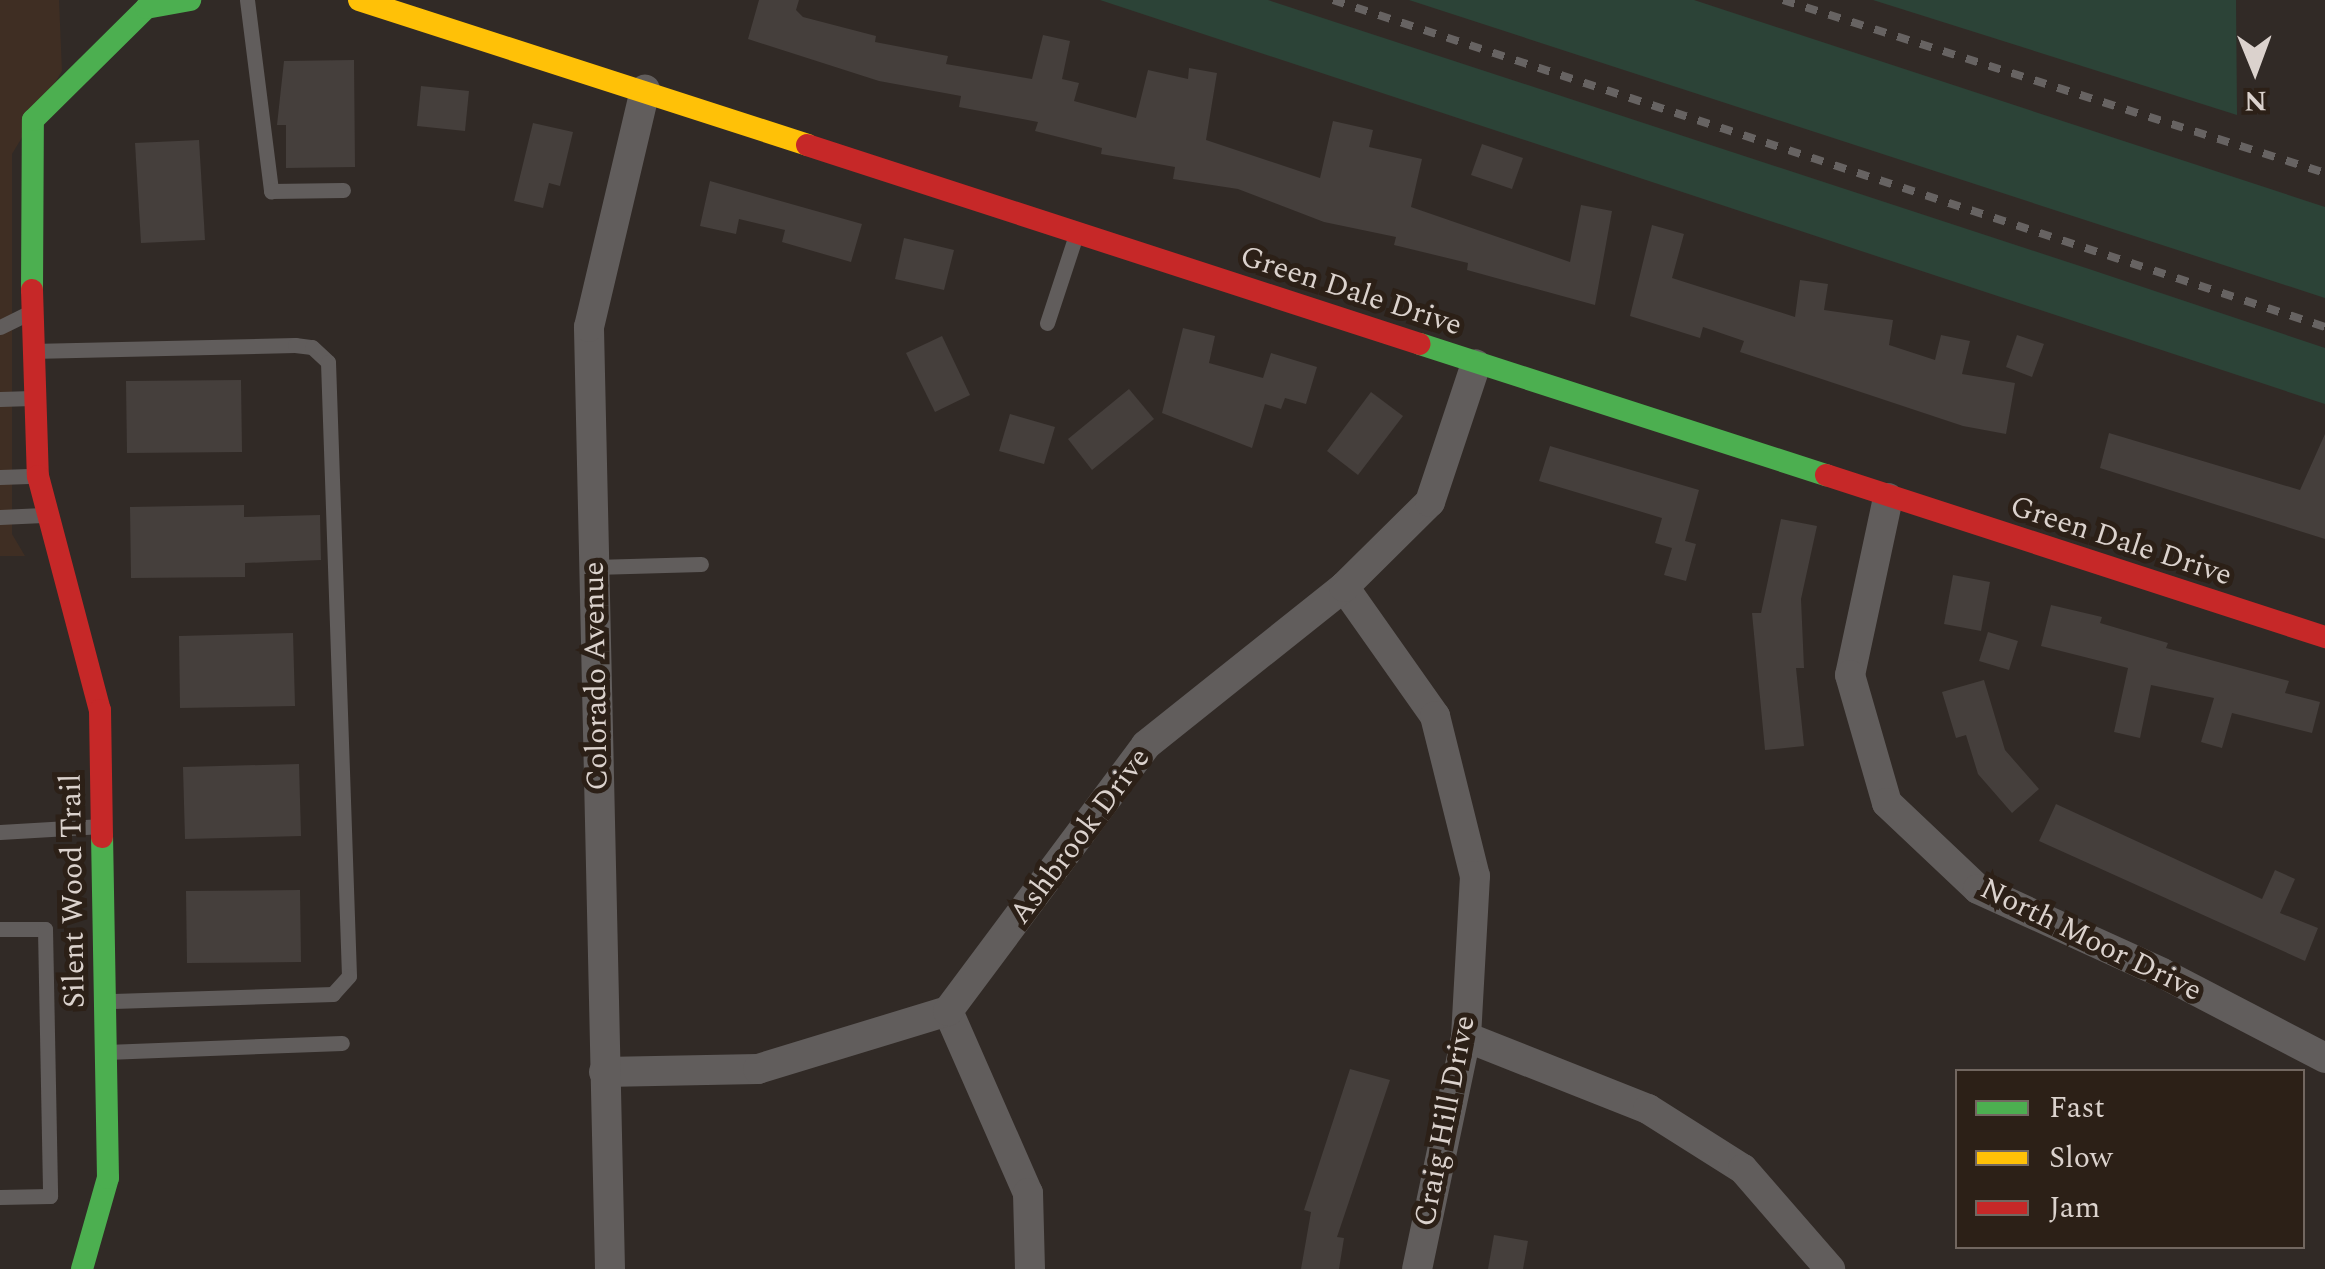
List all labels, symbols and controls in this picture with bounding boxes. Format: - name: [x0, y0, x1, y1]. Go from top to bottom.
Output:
- north arrow: [2205, 20, 2305, 120]
- text: N: [2244, 79, 2267, 122]
- street label: Green Dale Drive: [1236, 238, 1466, 344]
- street label: Green Dale Drive: [2006, 488, 2236, 594]
- street label: Colorado Avenue: [576, 561, 616, 791]
- street label: Ashbrook Drive: [1002, 741, 1158, 931]
- street label: Silent Wood Trail: [53, 773, 93, 1009]
- street label: North Moor Drive: [1974, 871, 2208, 1009]
- street label: Craig Hill Drive: [1407, 1012, 1483, 1230]
- legend: [1955, 1069, 2305, 1249]
- text: Fast: [2049, 1085, 2105, 1131]
- text: Slow: [2049, 1135, 2113, 1181]
- text: Jam: [2049, 1185, 2100, 1231]

